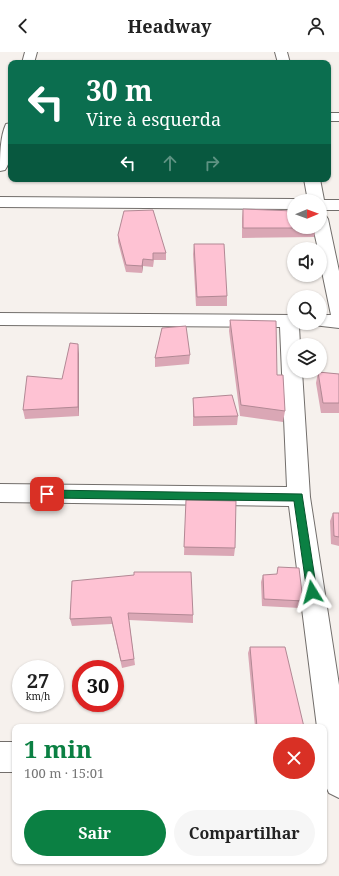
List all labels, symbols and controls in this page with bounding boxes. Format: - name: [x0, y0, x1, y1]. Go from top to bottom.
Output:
- text: Headway: [128, 14, 211, 38]
- icon: back: [12, 15, 34, 37]
- icon: person: [305, 15, 327, 37]
- text: 30 m: [86, 71, 153, 109]
- icon: left: [20, 76, 72, 128]
- text: Vire à esquerda: [86, 107, 221, 131]
- icon: left: [117, 152, 139, 174]
- icon: ahead: [159, 152, 181, 174]
- icon: right: [201, 152, 223, 174]
- north arrow: [287, 194, 327, 234]
- map controls: [287, 194, 327, 378]
- button: sound: [287, 242, 327, 282]
- button: search: [287, 290, 327, 330]
- button: layers: [287, 338, 327, 378]
- pin: [30, 477, 64, 511]
- icon: arrive: [36, 483, 58, 505]
- position arrow: [291, 571, 333, 613]
- speed limit sign: 30: [72, 660, 124, 712]
- text: 27: [27, 667, 49, 694]
- text: km/h: [26, 689, 50, 703]
- text: 1 min: [24, 732, 92, 765]
- button: close: [273, 737, 315, 779]
- text: 100 m · 15:01: [24, 764, 104, 782]
- button: Sair: [24, 810, 166, 856]
- button: Compartilhar: [174, 810, 315, 856]

